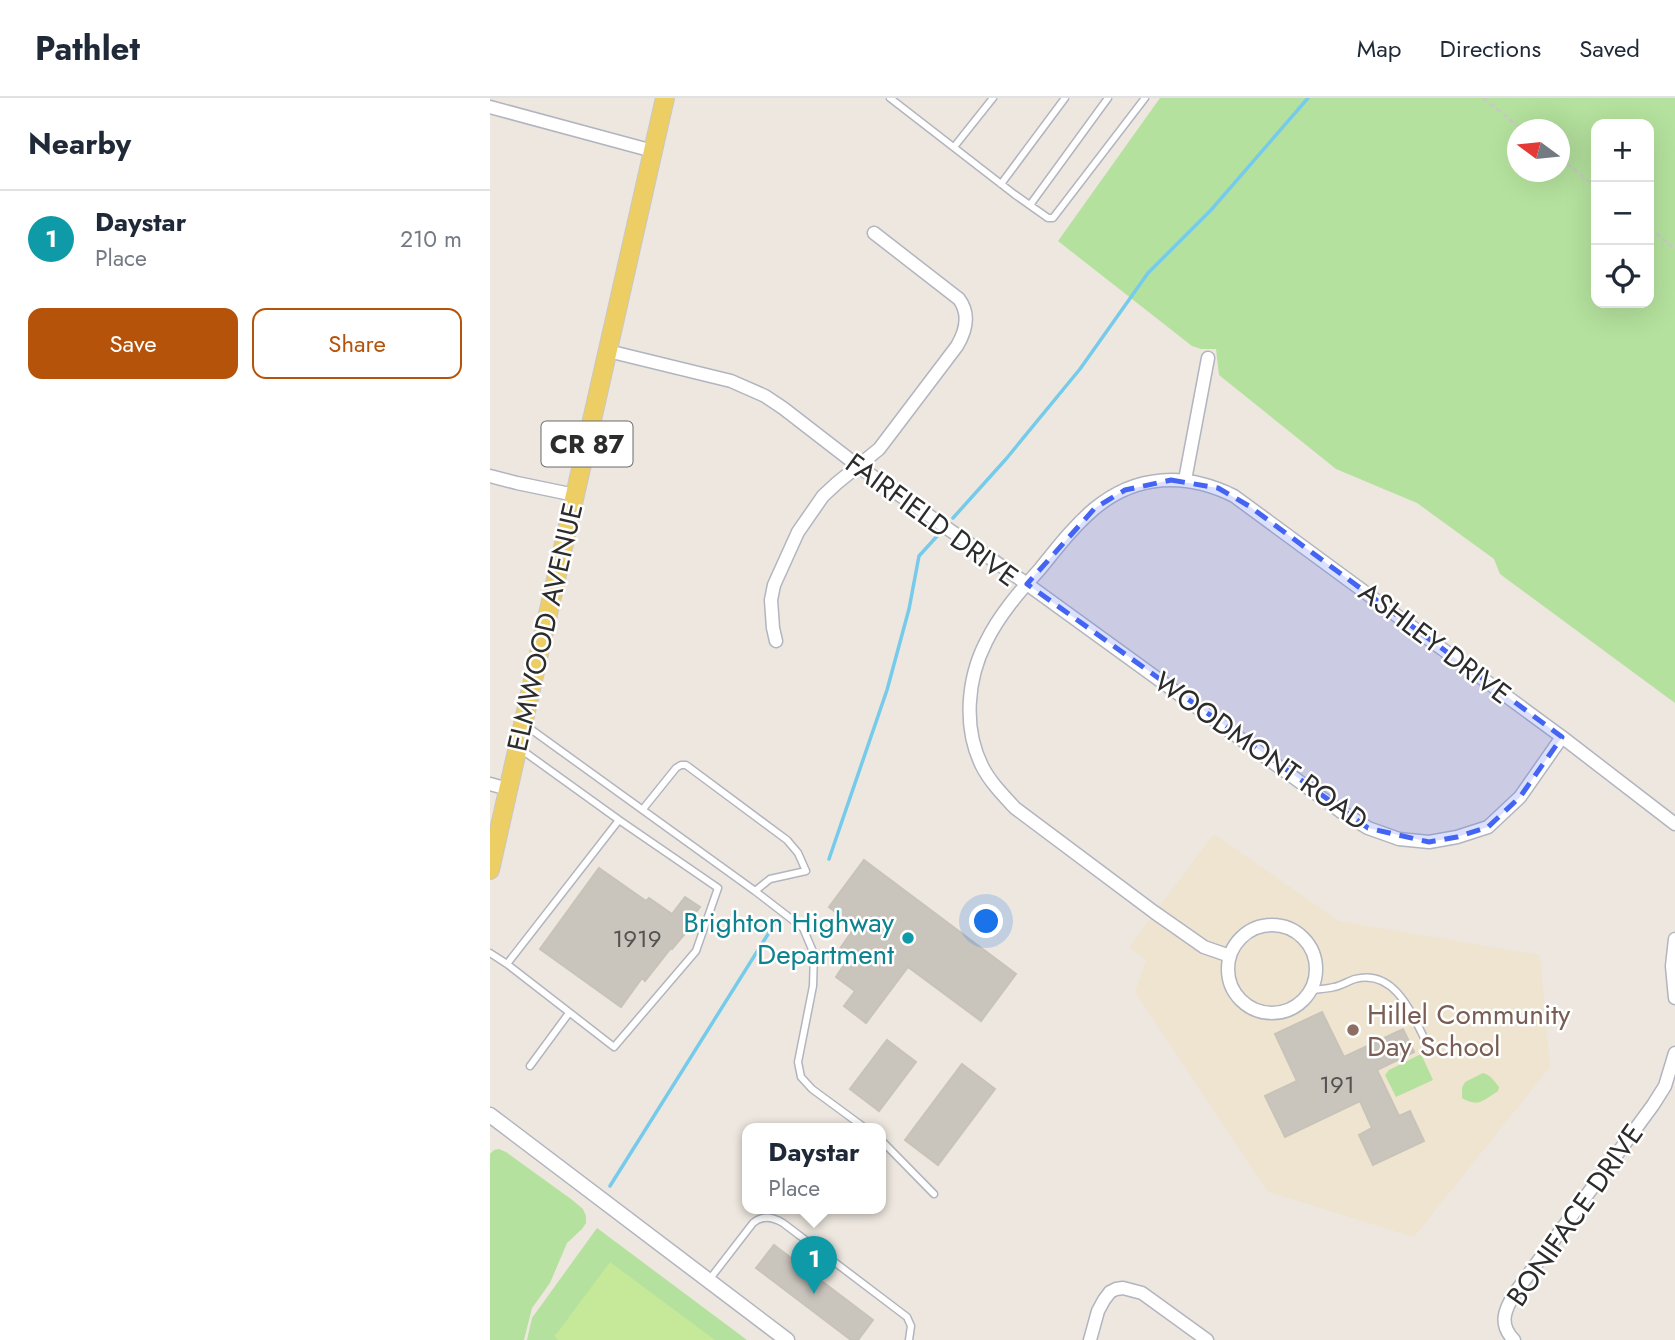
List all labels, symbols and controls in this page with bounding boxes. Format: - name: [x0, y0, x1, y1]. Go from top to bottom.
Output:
- text: Pathlet: [35, 25, 140, 72]
- text: Map: [1357, 31, 1402, 66]
- text: Directions: [1440, 31, 1541, 66]
- text: Saved: [1579, 31, 1640, 66]
- north arrow: [1507, 119, 1570, 182]
- map controls: [1591, 119, 1654, 308]
- button: +: [1591, 119, 1654, 182]
- text: Nearby: [28, 122, 131, 165]
- button: −: [1591, 182, 1654, 245]
- text: Daystar: [95, 203, 186, 241]
- text: 1: [45, 222, 57, 256]
- text: 210 m: [400, 222, 462, 256]
- text: Place: [95, 241, 147, 275]
- button: locate: [1591, 245, 1654, 308]
- button: Save: [28, 308, 238, 379]
- button: Share: [252, 308, 462, 379]
- road number: CR 87: [542, 422, 632, 466]
- street label: FAIRFIELD DRIVE: [837, 443, 1027, 597]
- street label: ELMWOOD AVENUE: [496, 499, 594, 755]
- street label: ASHLEY DRIVE: [1350, 572, 1520, 714]
- street label: WOODMONT ROAD: [1146, 662, 1376, 840]
- place label: Brighton Highway Department: [683, 902, 895, 975]
- your location: [969, 904, 1003, 938]
- house number: 1919: [612, 921, 662, 956]
- marker: Brighton Highway Department: [900, 930, 916, 946]
- place label: Hillel Community Day School: [1367, 994, 1571, 1067]
- marker: Hillel Community Day School: [1345, 1022, 1361, 1038]
- house number: 191: [1319, 1067, 1355, 1102]
- street label: BONIFACE DRIVE: [1497, 1115, 1653, 1315]
- popup: [742, 1123, 886, 1214]
- text: Daystar: [768, 1133, 860, 1171]
- text: Place: [768, 1171, 820, 1205]
- pin: 1: [791, 1236, 837, 1294]

